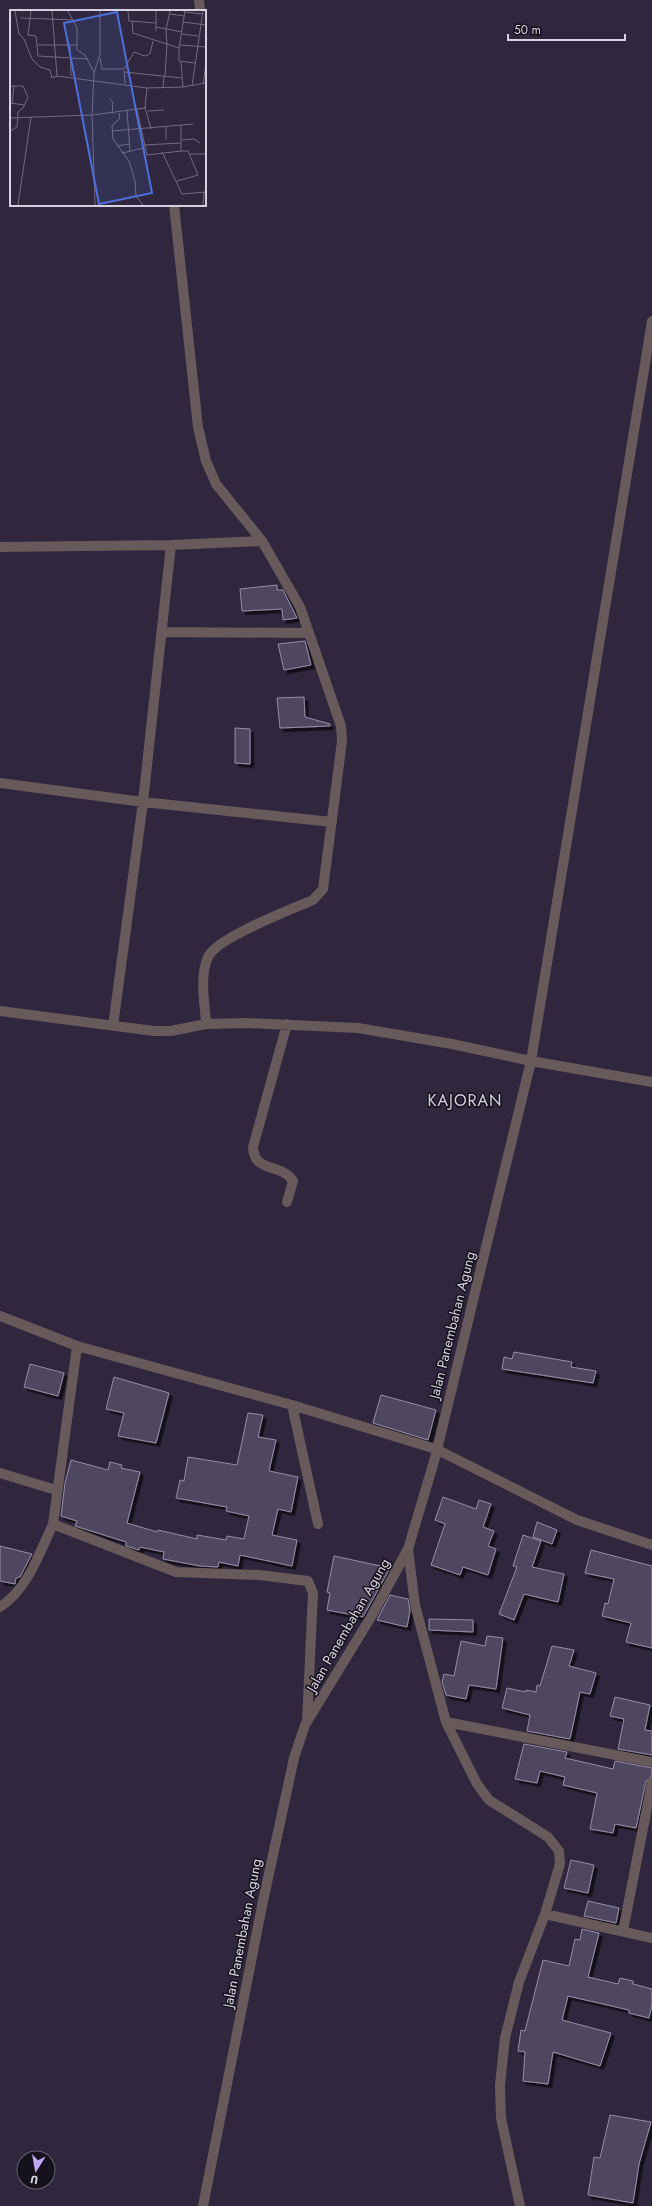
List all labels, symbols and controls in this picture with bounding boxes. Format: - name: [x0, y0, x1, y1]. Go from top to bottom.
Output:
- inset map: [10, 10, 206, 206]
- scale bar: [508, 16, 625, 42]
- text: 50 m: [514, 21, 541, 39]
- district label: KAJORAN: [427, 1089, 503, 1112]
- street label: Jalan Panembahan Agung: [424, 1249, 480, 1403]
- street label: Jalan Panembahan Agung: [301, 1554, 394, 1697]
- street label: Jalan Panembahan Agung: [217, 1857, 266, 2011]
- north arrow: [16, 2150, 56, 2190]
- text: U: [29, 2171, 39, 2188]

